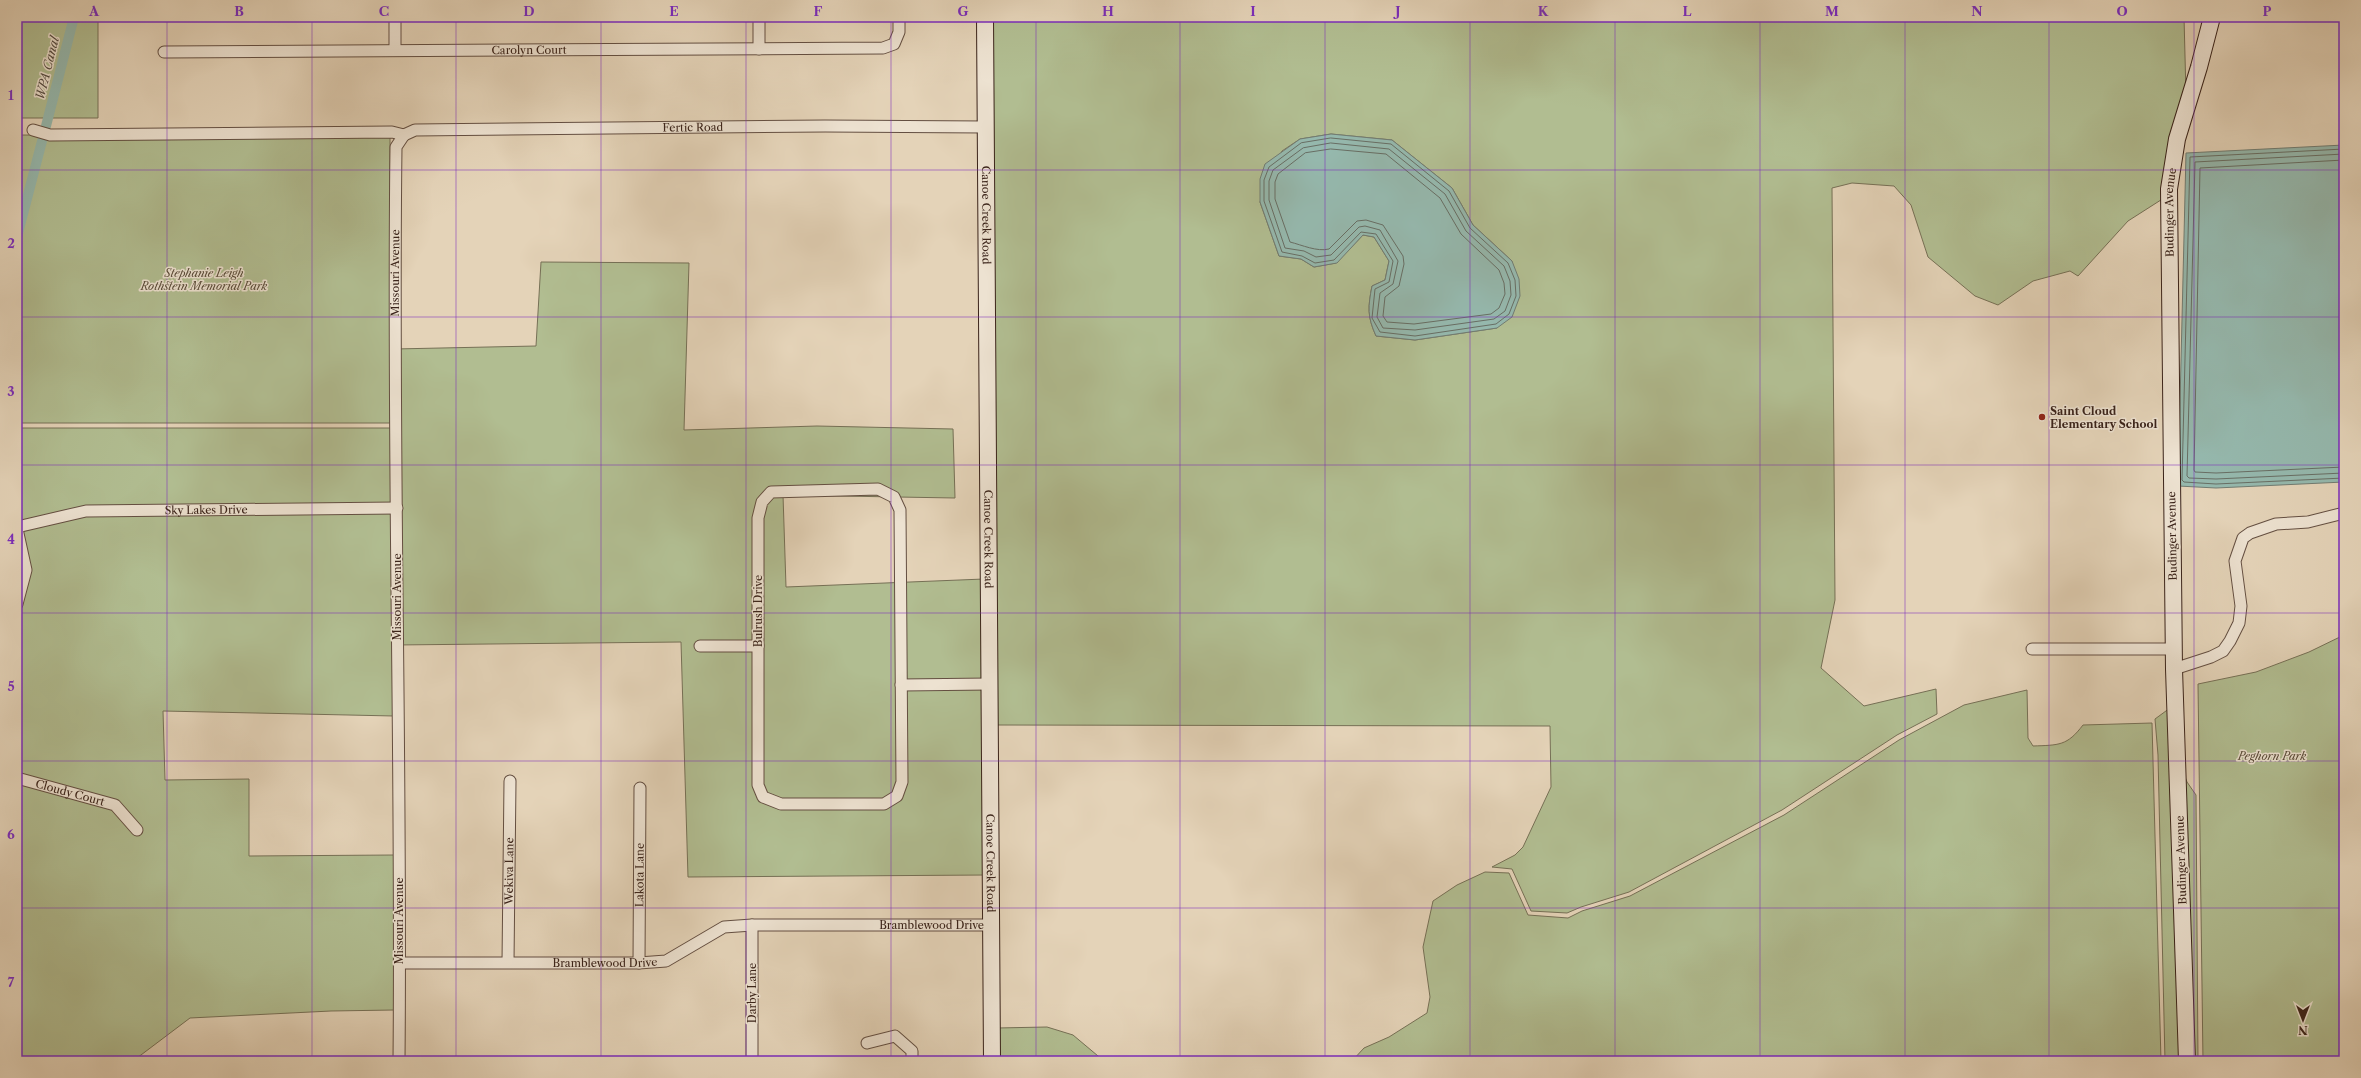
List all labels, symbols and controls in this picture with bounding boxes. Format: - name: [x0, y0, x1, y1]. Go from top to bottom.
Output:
- text: A: [88, 3, 100, 19]
- text: B: [234, 3, 244, 19]
- text: C: [379, 3, 389, 19]
- text: D: [523, 3, 535, 19]
- text: E: [669, 3, 679, 19]
- text: F: [814, 3, 823, 19]
- text: G: [957, 3, 969, 19]
- text: H: [1102, 3, 1114, 19]
- text: I: [1250, 3, 1256, 19]
- text: J: [1393, 3, 1401, 19]
- text: K: [1538, 3, 1549, 19]
- text: L: [1683, 3, 1692, 19]
- text: M: [1825, 3, 1839, 19]
- text: N: [1971, 3, 1983, 19]
- text: O: [2116, 3, 2128, 19]
- text: P: [2263, 3, 2272, 19]
- water label: WPA Canal: [32, 34, 62, 101]
- street label: Carolyn Court: [491, 43, 567, 57]
- text: 1: [8, 87, 14, 103]
- street label: Fertic Road: [662, 120, 724, 135]
- street label: Canoe Creek Road: [979, 166, 994, 265]
- street label: Budinger Avenue: [2162, 167, 2179, 257]
- street label: Missouri Avenue: [388, 229, 402, 317]
- text: 2: [7, 235, 15, 251]
- park label: Stephanie Leigh Rothstein Memorial Park: [140, 266, 268, 293]
- text: 3: [7, 383, 15, 399]
- place label: Saint Cloud Elementary School: [2050, 404, 2157, 431]
- marker: Saint Cloud Elementary School: [2037, 412, 2047, 422]
- street label: Canoe Creek Road: [981, 490, 996, 589]
- street label: Budinger Avenue: [2164, 491, 2180, 581]
- street label: Sky Lakes Drive: [165, 502, 248, 517]
- text: 4: [7, 531, 15, 547]
- street label: Missouri Avenue: [390, 553, 404, 641]
- street label: Bulrush Drive: [751, 575, 765, 647]
- text: 5: [7, 678, 15, 694]
- park label: Peghorn Park: [2237, 749, 2306, 763]
- street label: Cloudy Court: [34, 776, 106, 809]
- street label: Canoe Creek Road: [983, 814, 998, 913]
- street label: Budinger Avenue: [2172, 815, 2190, 905]
- text: 6: [7, 826, 15, 842]
- street label: Wekiva Lane: [502, 837, 516, 906]
- street label: Lakota Lane: [632, 843, 647, 907]
- street label: Missouri Avenue: [392, 877, 406, 965]
- street label: Bramblewood Drive: [879, 918, 984, 932]
- street label: Bramblewood Drive: [553, 955, 658, 970]
- street label: Darby Lane: [745, 963, 759, 1023]
- text: 7: [8, 974, 15, 990]
- north arrow: [2283, 1000, 2323, 1040]
- text: N: [2298, 1023, 2308, 1037]

